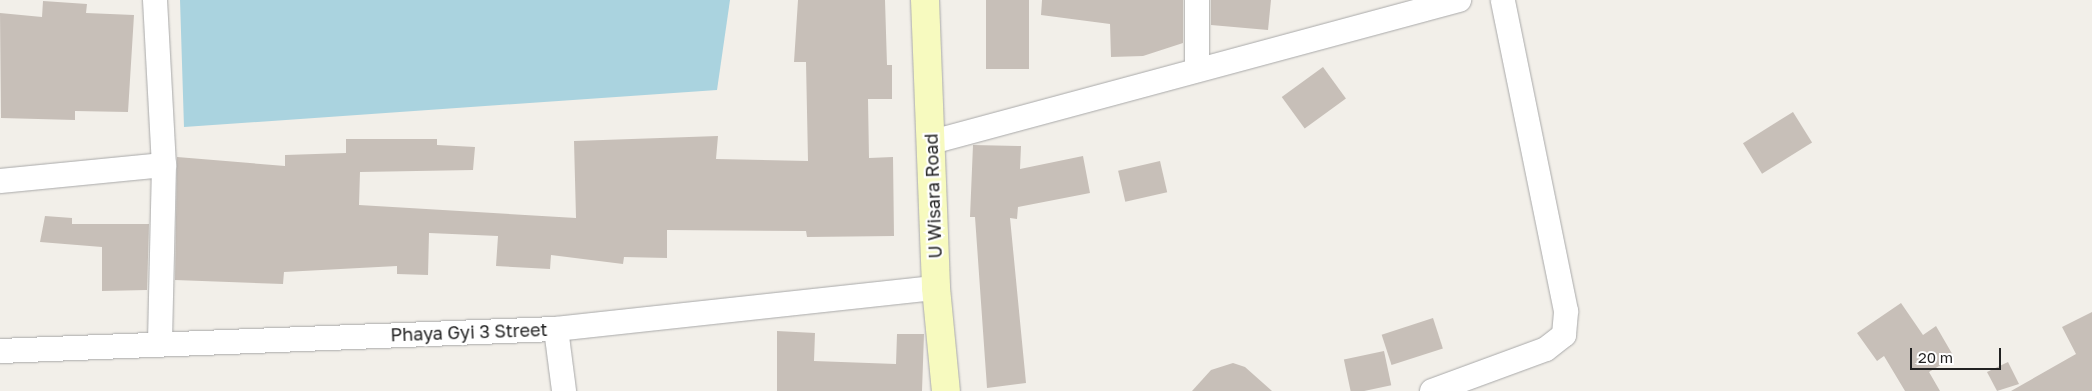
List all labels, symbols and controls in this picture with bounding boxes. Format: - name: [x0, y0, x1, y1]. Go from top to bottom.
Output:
- street label: U Wisara Road: [920, 133, 946, 259]
- street label: Phaya Gyi 3 Street: [390, 318, 548, 346]
- scale bar: [1912, 338, 2003, 370]
- text: 20 m: [1918, 348, 1953, 366]

